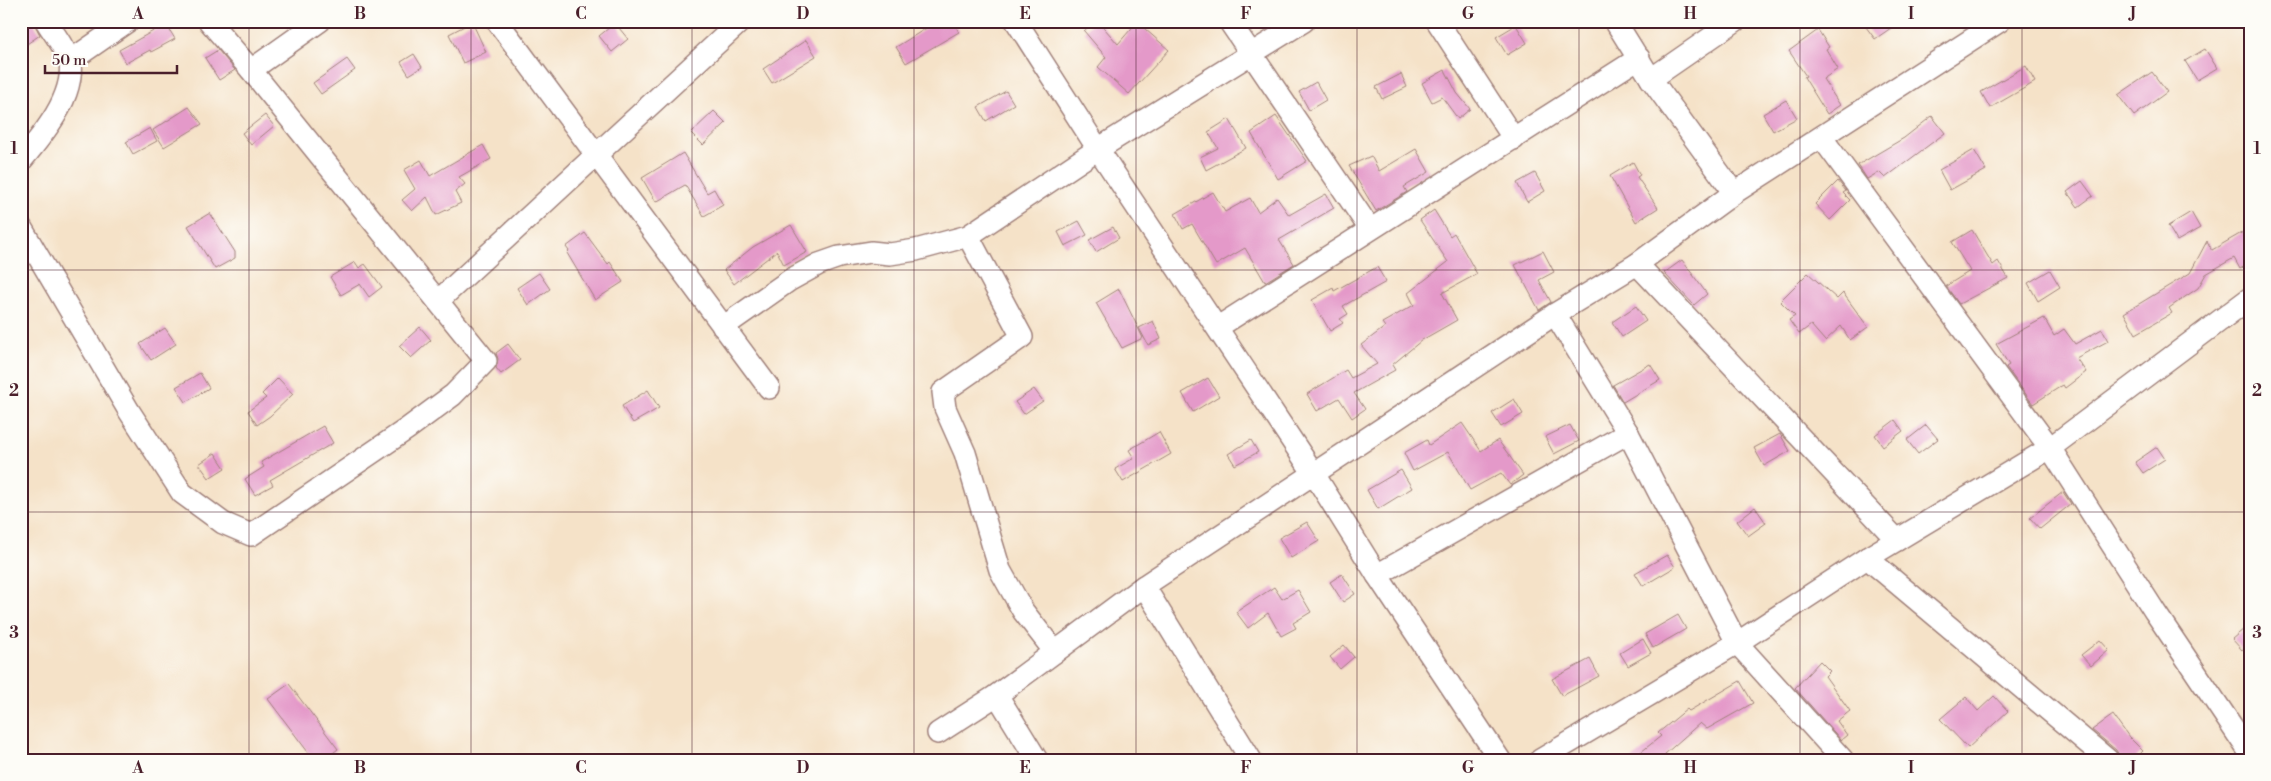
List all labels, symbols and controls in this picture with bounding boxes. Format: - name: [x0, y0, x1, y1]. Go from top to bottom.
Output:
- text: A: [131, 4, 144, 24]
- text: B: [354, 4, 366, 24]
- text: C: [575, 4, 587, 24]
- text: D: [797, 4, 810, 24]
- text: E: [1019, 4, 1031, 24]
- text: F: [1240, 4, 1252, 24]
- text: G: [1462, 4, 1475, 24]
- text: H: [1683, 4, 1697, 24]
- text: I: [1908, 4, 1914, 24]
- text: J: [2128, 4, 2136, 24]
- scale bar: [45, 42, 178, 74]
- text: 50 m: [52, 51, 86, 70]
- text: 1: [10, 139, 18, 159]
- text: 1: [2253, 139, 2261, 159]
- text: 2: [9, 381, 19, 401]
- text: 2: [2252, 381, 2262, 401]
- text: 3: [9, 623, 19, 643]
- text: 3: [2252, 623, 2262, 643]
- text: A: [131, 758, 144, 778]
- text: B: [354, 758, 366, 778]
- text: C: [575, 758, 587, 778]
- text: D: [797, 758, 810, 778]
- text: E: [1019, 758, 1031, 778]
- text: F: [1240, 758, 1252, 778]
- text: G: [1462, 758, 1475, 778]
- text: H: [1683, 758, 1697, 778]
- text: I: [1908, 758, 1914, 778]
- text: J: [2128, 758, 2136, 778]

